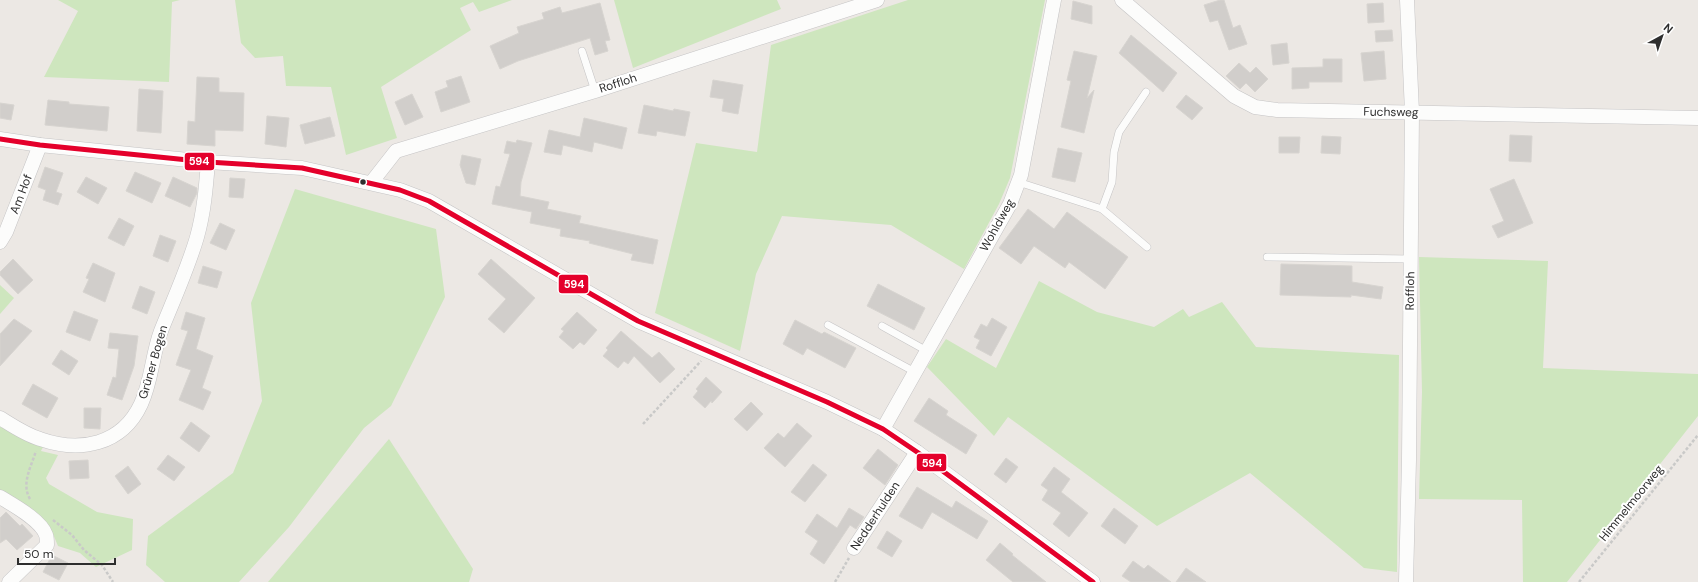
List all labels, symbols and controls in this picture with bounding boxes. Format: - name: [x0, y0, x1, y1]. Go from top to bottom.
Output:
- north arrow: [1642, 16, 1682, 56]
- text: N: [1661, 20, 1676, 36]
- street label: Roffloh: [597, 69, 639, 97]
- street label: Fuchsweg: [1363, 104, 1419, 120]
- line badge: 594: [184, 152, 215, 171]
- text: 594: [189, 154, 209, 168]
- street label: Am Hof: [6, 172, 36, 216]
- unlabelled marker: [358, 177, 368, 187]
- street label: Wohldweg: [976, 196, 1018, 254]
- street label: Roffloh: [1402, 271, 1418, 311]
- line badge: 594: [558, 274, 589, 294]
- text: 594: [564, 277, 584, 291]
- street label: Grüner Bogen: [135, 323, 171, 401]
- line badge: 594: [916, 453, 947, 472]
- text: 594: [922, 456, 942, 470]
- street label: Himmelmoorweg: [1595, 461, 1667, 544]
- street label: Nedderhulden: [847, 478, 903, 554]
- scale bar: [18, 540, 115, 566]
- text: 50 m: [24, 546, 53, 562]

